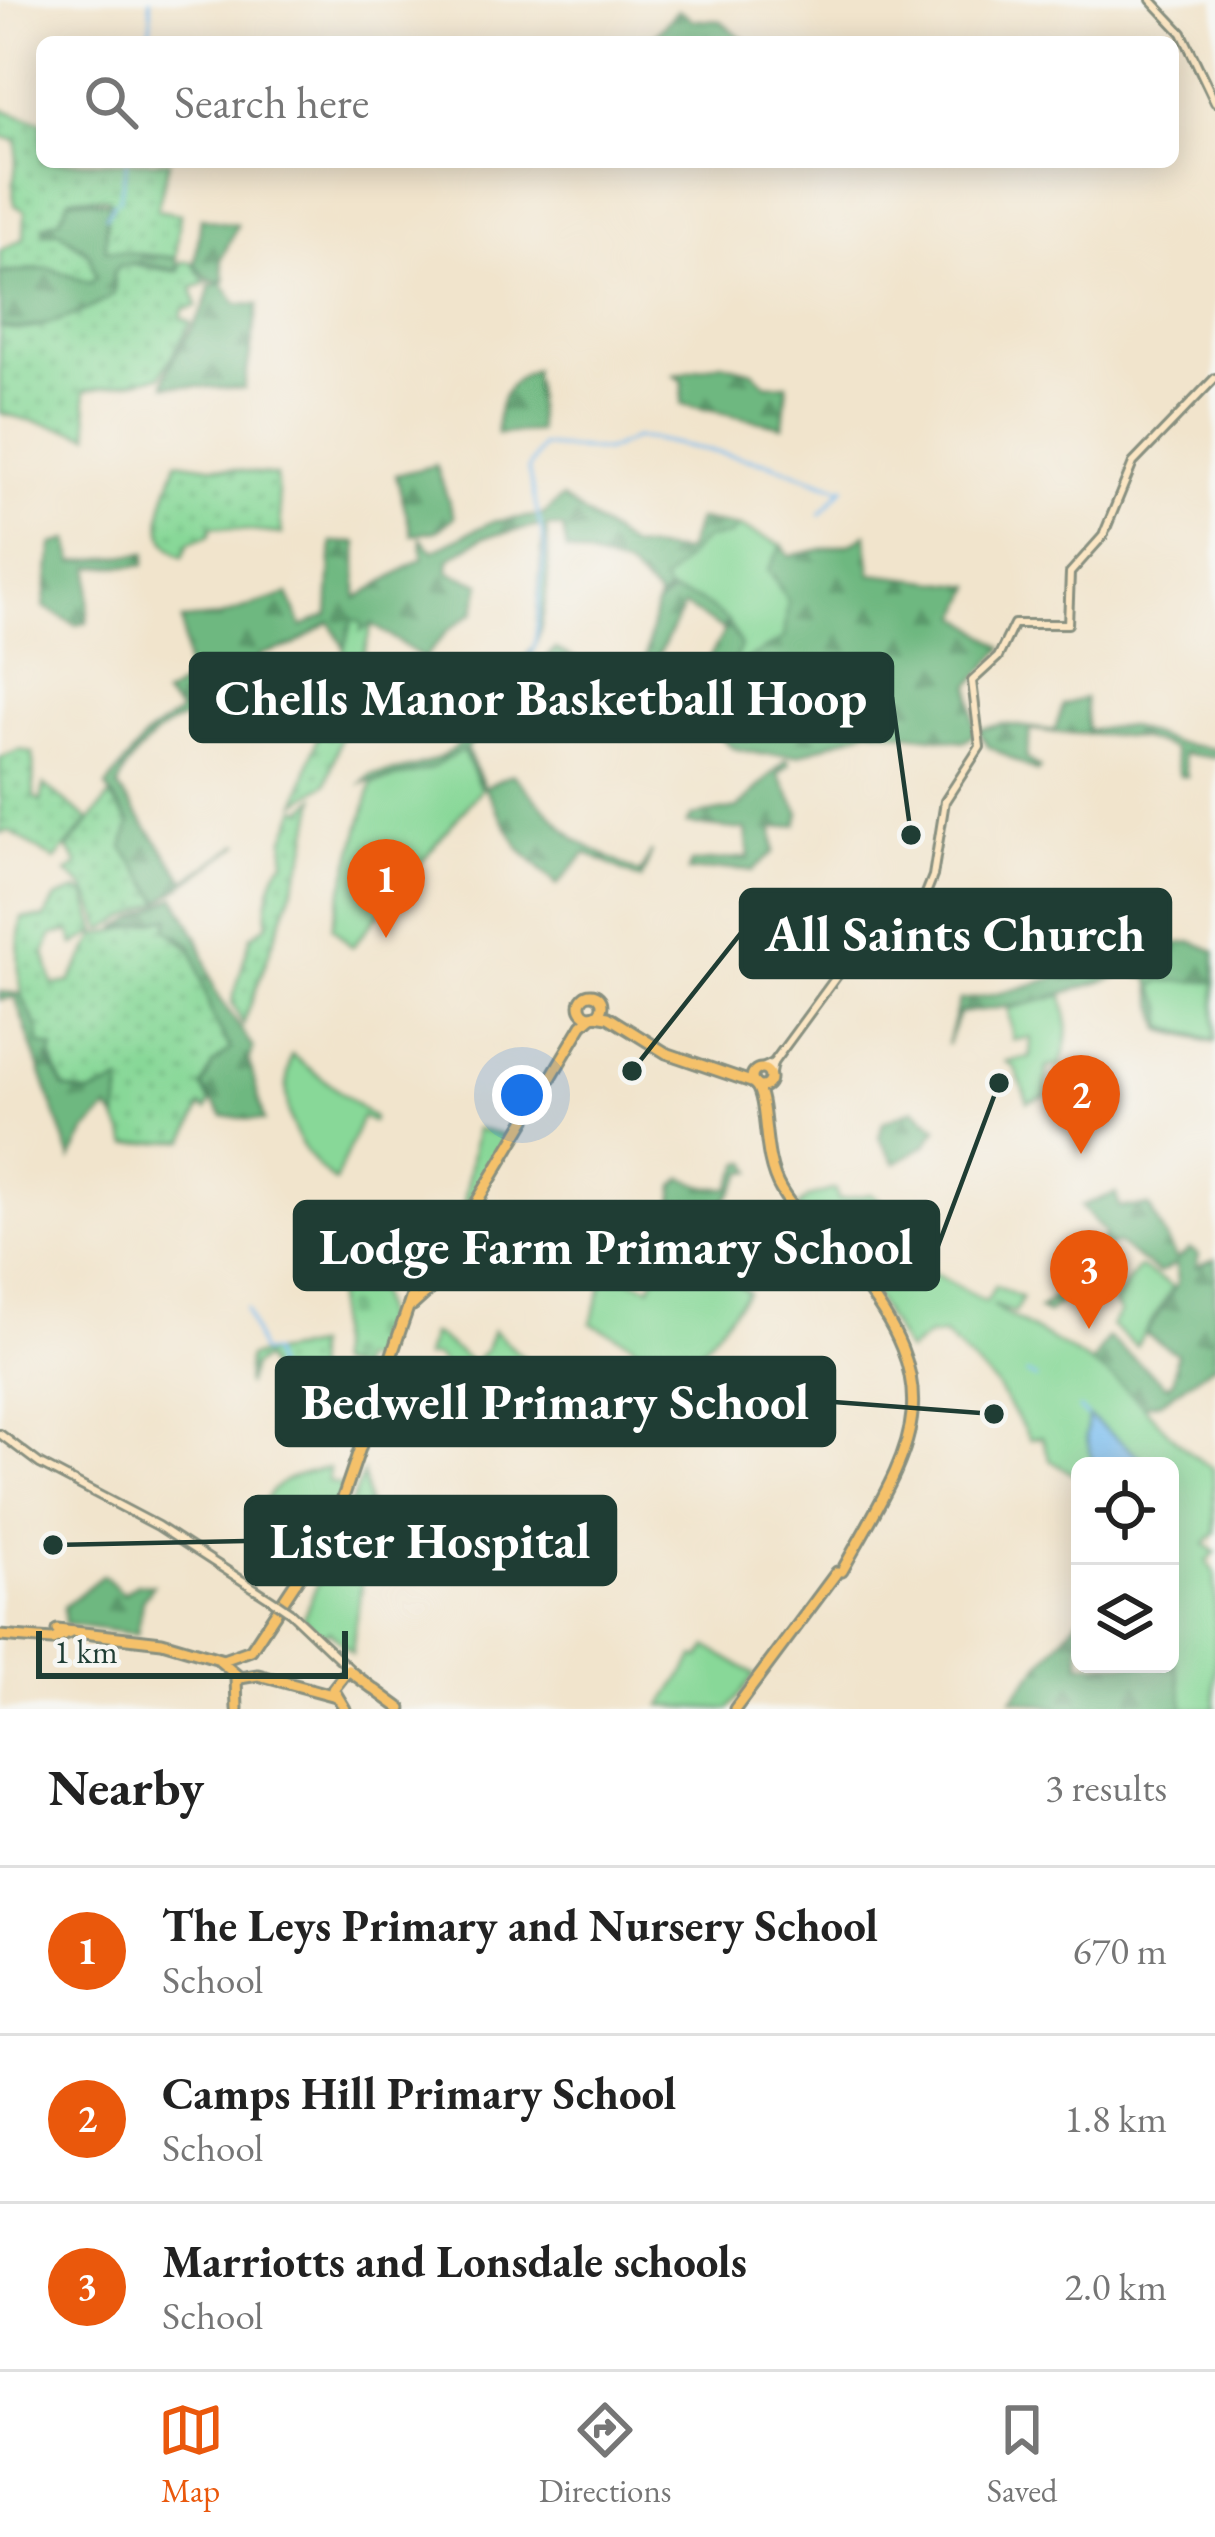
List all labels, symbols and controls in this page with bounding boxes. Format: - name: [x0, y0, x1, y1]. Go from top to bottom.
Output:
- search box: [36, 36, 1179, 168]
- icon: search: [78, 69, 144, 135]
- text: Search here: [174, 73, 369, 131]
- callout: Chells Manor Basketball Hoop: [191, 654, 892, 741]
- text: Chells Manor Basketball Hoop: [215, 664, 867, 730]
- pin: 1: [347, 839, 425, 938]
- callout: All Saints Church: [741, 890, 1170, 977]
- text: All Saints Church: [764, 900, 1145, 966]
- pin: 2: [1042, 1055, 1120, 1154]
- your location: [492, 1065, 552, 1125]
- callout: Lodge Farm Primary School: [295, 1202, 938, 1289]
- text: Lodge Farm Primary School: [319, 1213, 913, 1279]
- pin: 3: [1050, 1230, 1128, 1329]
- callout: Bedwell Primary School: [277, 1358, 834, 1445]
- text: Bedwell Primary School: [301, 1368, 809, 1434]
- map controls: [1071, 1457, 1179, 1673]
- button: locate: [1071, 1457, 1179, 1565]
- callout: Lister Hospital: [246, 1497, 615, 1584]
- text: Lister Hospital: [270, 1507, 590, 1573]
- button: layers: [1071, 1565, 1179, 1673]
- scale bar: [36, 1625, 348, 1678]
- text: 1 km: [54, 1630, 118, 1673]
- text: Nearby: [48, 1754, 204, 1820]
- text: 3 results: [1045, 1762, 1167, 1813]
- text: The Leys Primary and Nursery School: [162, 1896, 878, 1954]
- text: 1: [77, 1925, 97, 1976]
- text: 670 m: [1073, 1925, 1167, 1976]
- text: School: [162, 1954, 263, 2005]
- text: Camps Hill Primary School: [162, 2064, 676, 2122]
- text: 2: [77, 2093, 97, 2144]
- text: 1.8 km: [1064, 2093, 1167, 2144]
- text: School: [162, 2122, 263, 2173]
- text: Marriotts and Lonsdale schools: [162, 2232, 747, 2290]
- text: 3: [77, 2261, 97, 2312]
- text: 2.0 km: [1064, 2261, 1167, 2312]
- text: School: [162, 2290, 263, 2341]
- tab: Map: [158, 2397, 224, 2512]
- tab: Directions: [539, 2397, 672, 2512]
- tab: Saved: [987, 2397, 1057, 2512]

